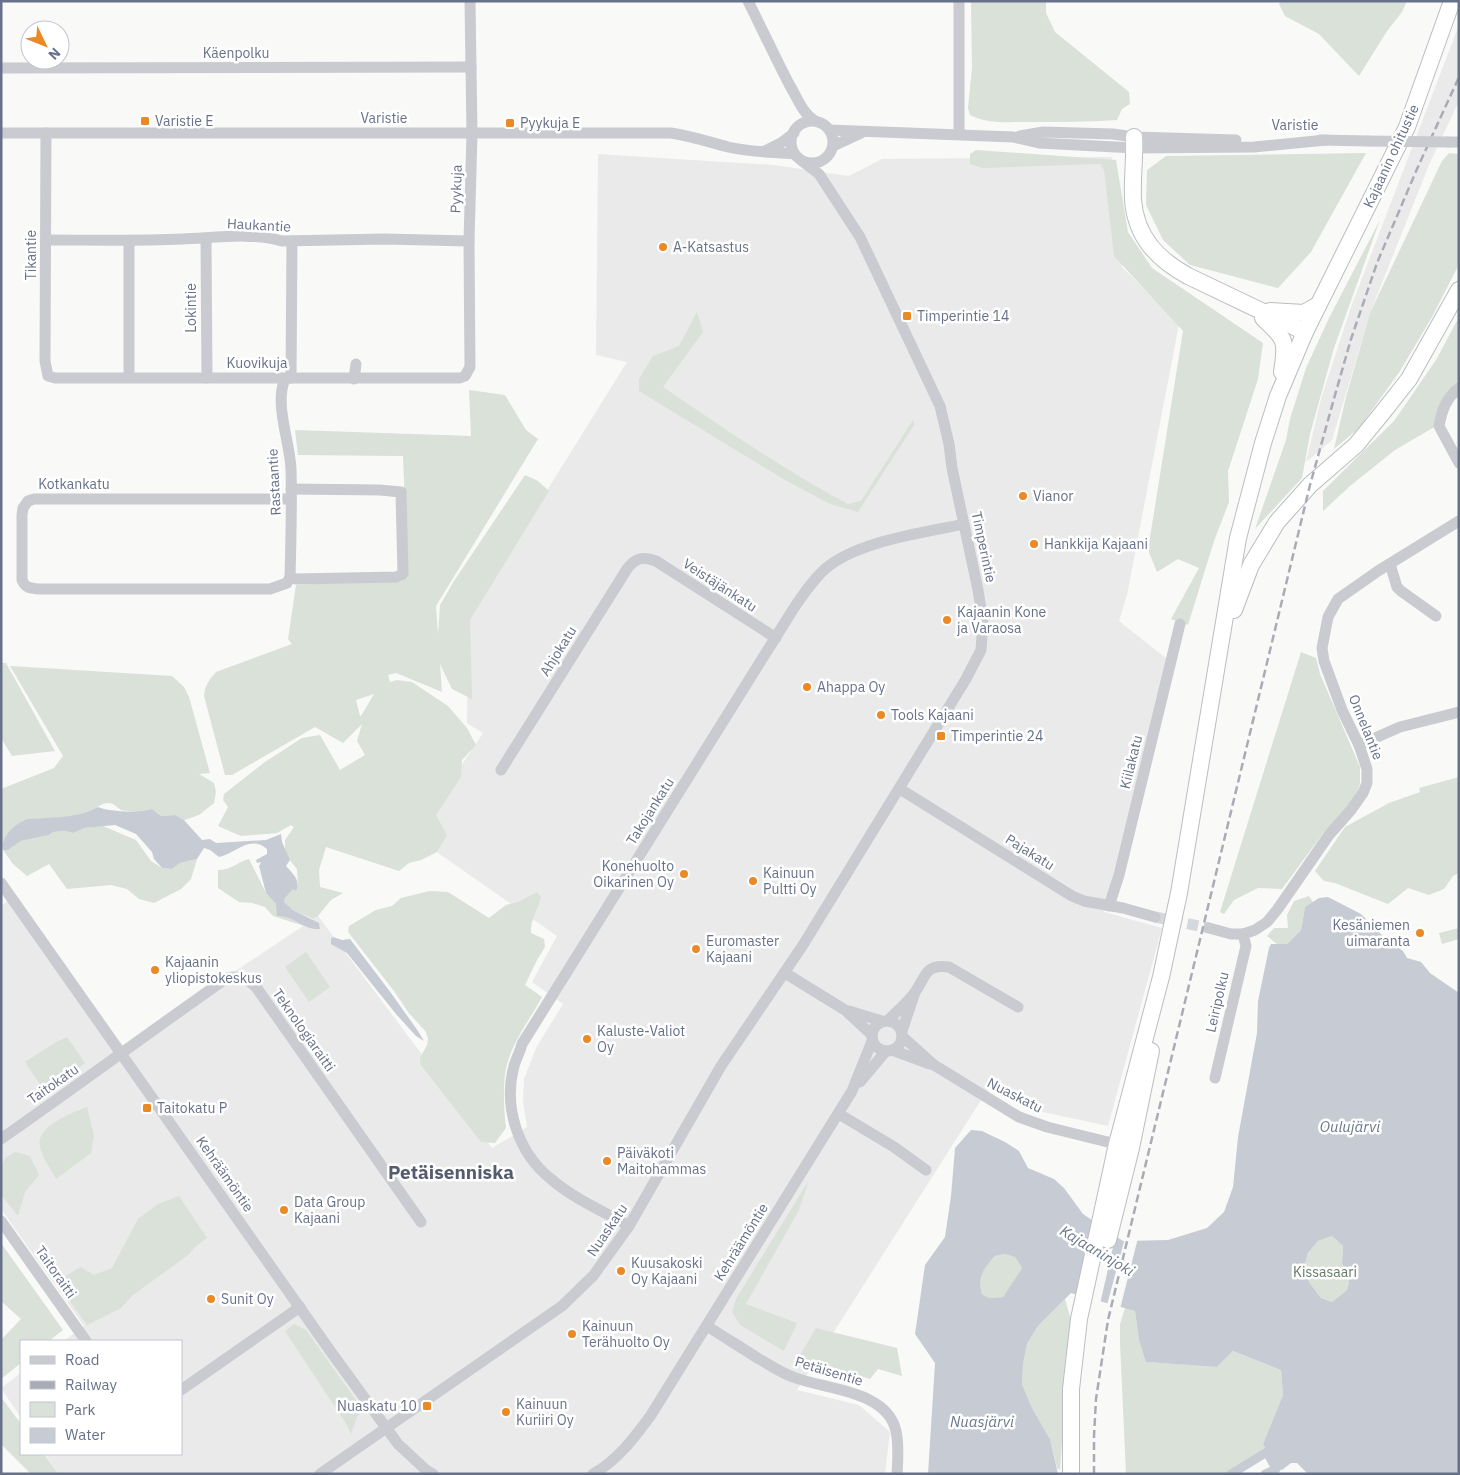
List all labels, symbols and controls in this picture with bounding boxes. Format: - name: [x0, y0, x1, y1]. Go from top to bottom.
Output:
- north arrow: [20, 20, 70, 70]
- text: N: [44, 44, 65, 64]
- street label: Käenpolku: [203, 44, 269, 62]
- street label: Kajaanin ohitustie: [1359, 101, 1423, 211]
- street label: Varistie: [360, 109, 408, 127]
- place label: Varistie E: [155, 112, 214, 130]
- place label: Pyykuja E: [520, 114, 580, 132]
- marker: Varistie E: [139, 115, 151, 127]
- street label: Varistie: [1271, 116, 1319, 134]
- marker: Pyykuja E: [504, 117, 516, 129]
- street label: Pyykuja: [446, 164, 466, 214]
- street label: Haukantie: [226, 214, 292, 236]
- street label: Tikantie: [22, 230, 40, 280]
- place label: A-Katsastus: [673, 238, 749, 256]
- marker: A-Katsastus: [657, 241, 669, 253]
- street label: Lokintie: [182, 283, 200, 333]
- place label: Timperintie 14: [917, 307, 1009, 325]
- marker: Timperintie 14: [901, 310, 913, 322]
- street label: Kuovikuja: [227, 354, 288, 372]
- street label: Rastaantie: [263, 448, 285, 516]
- street label: Kotkankatu: [38, 475, 110, 493]
- place label: Vianor: [1033, 487, 1073, 505]
- marker: Vianor: [1017, 490, 1029, 502]
- street label: Timperintie: [968, 510, 1000, 584]
- place label: Hankkija Kajaani: [1044, 535, 1148, 553]
- marker: Hankkija Kajaani: [1028, 538, 1040, 550]
- street label: Veistäjänkatu: [679, 554, 761, 616]
- place label: Kajaanin Kone ja Varaosa: [957, 603, 1047, 637]
- marker: Kajaanin Kone ja Varaosa: [941, 614, 953, 626]
- street label: Ahjokatu: [536, 623, 580, 679]
- place label: Ahappa Oy: [817, 678, 885, 696]
- marker: Ahappa Oy: [801, 681, 813, 693]
- street label: Onnelantie: [1345, 692, 1387, 763]
- place label: Tools Kajaani: [891, 706, 974, 724]
- marker: Tools Kajaani: [875, 709, 887, 721]
- place label: Timperintie 24: [951, 727, 1043, 745]
- marker: Timperintie 24: [935, 730, 947, 742]
- street label: Kiilakatu: [1116, 733, 1146, 791]
- street label: Takojankatu: [622, 774, 678, 848]
- street label: Pajakatu: [1002, 830, 1058, 874]
- place label: Konehuolto Oikarinen Oy: [593, 857, 674, 891]
- place label: Kainuun Pultti Oy: [763, 864, 817, 898]
- marker: Konehuolto Oikarinen Oy: [678, 868, 690, 880]
- marker: Kainuun Pultti Oy: [747, 875, 759, 887]
- place label: Kesäniemen uimaranta: [1332, 916, 1411, 950]
- marker: Kesäniemen uimaranta: [1414, 927, 1426, 939]
- place label: Euromaster Kajaani: [706, 932, 779, 966]
- marker: Euromaster Kajaani: [690, 943, 702, 955]
- place label: Kajaanin yliopistokeskus: [165, 953, 262, 987]
- marker: Kajaanin yliopistokeskus: [149, 964, 161, 976]
- street label: Leiripolku: [1201, 970, 1233, 1034]
- street label: Teknologiaraitti: [269, 985, 339, 1075]
- place label: Kaluste-Valiot Oy: [597, 1022, 685, 1056]
- marker: Kaluste-Valiot Oy: [581, 1033, 593, 1045]
- street label: Taitokatu: [24, 1060, 82, 1108]
- street label: Nuaskatu: [984, 1073, 1046, 1117]
- place label: Taitokatu P: [157, 1099, 227, 1117]
- marker: Taitokatu P: [141, 1102, 153, 1114]
- water label: Oulujärvi: [1320, 1117, 1380, 1136]
- street label: Kehräämöntie: [192, 1133, 258, 1216]
- place label: Päiväkoti Maitohammas: [617, 1144, 706, 1178]
- marker: Päiväkoti Maitohammas: [601, 1155, 613, 1167]
- district label: Petäisenniska: [388, 1160, 514, 1184]
- place label: Data Group Kajaani: [294, 1193, 365, 1227]
- street label: Nuaskatu: [583, 1200, 631, 1260]
- street label: Kehräämöntie: [710, 1200, 772, 1284]
- marker: Data Group Kajaani: [278, 1204, 290, 1216]
- water label: Kajaaninjoki: [1057, 1221, 1138, 1280]
- street label: Taitoraitti: [31, 1242, 81, 1302]
- place label: Kuusakoski Oy Kajaani: [631, 1254, 703, 1288]
- park label: Kissasaari: [1293, 1263, 1357, 1281]
- marker: Kuusakoski Oy Kajaani: [615, 1265, 627, 1277]
- place label: Sunit Oy: [221, 1290, 274, 1308]
- marker: Sunit Oy: [205, 1293, 217, 1305]
- place label: Kainuun Terähuolto Oy: [582, 1317, 670, 1351]
- marker: Kainuun Terähuolto Oy: [566, 1328, 578, 1340]
- legend: [20, 1340, 182, 1455]
- text: Road: [65, 1350, 100, 1369]
- street label: Petäisentie: [793, 1352, 866, 1390]
- text: Railway: [65, 1375, 118, 1394]
- place label: Kainuun Kuriiri Oy: [516, 1395, 574, 1429]
- place label: Nuaskatu 10: [337, 1397, 417, 1415]
- text: Park: [65, 1400, 95, 1419]
- marker: Nuaskatu 10: [421, 1400, 433, 1412]
- marker: Kainuun Kuriiri Oy: [500, 1406, 512, 1418]
- water label: Nuasjärvi: [950, 1412, 1014, 1431]
- text: Water: [65, 1425, 106, 1444]

